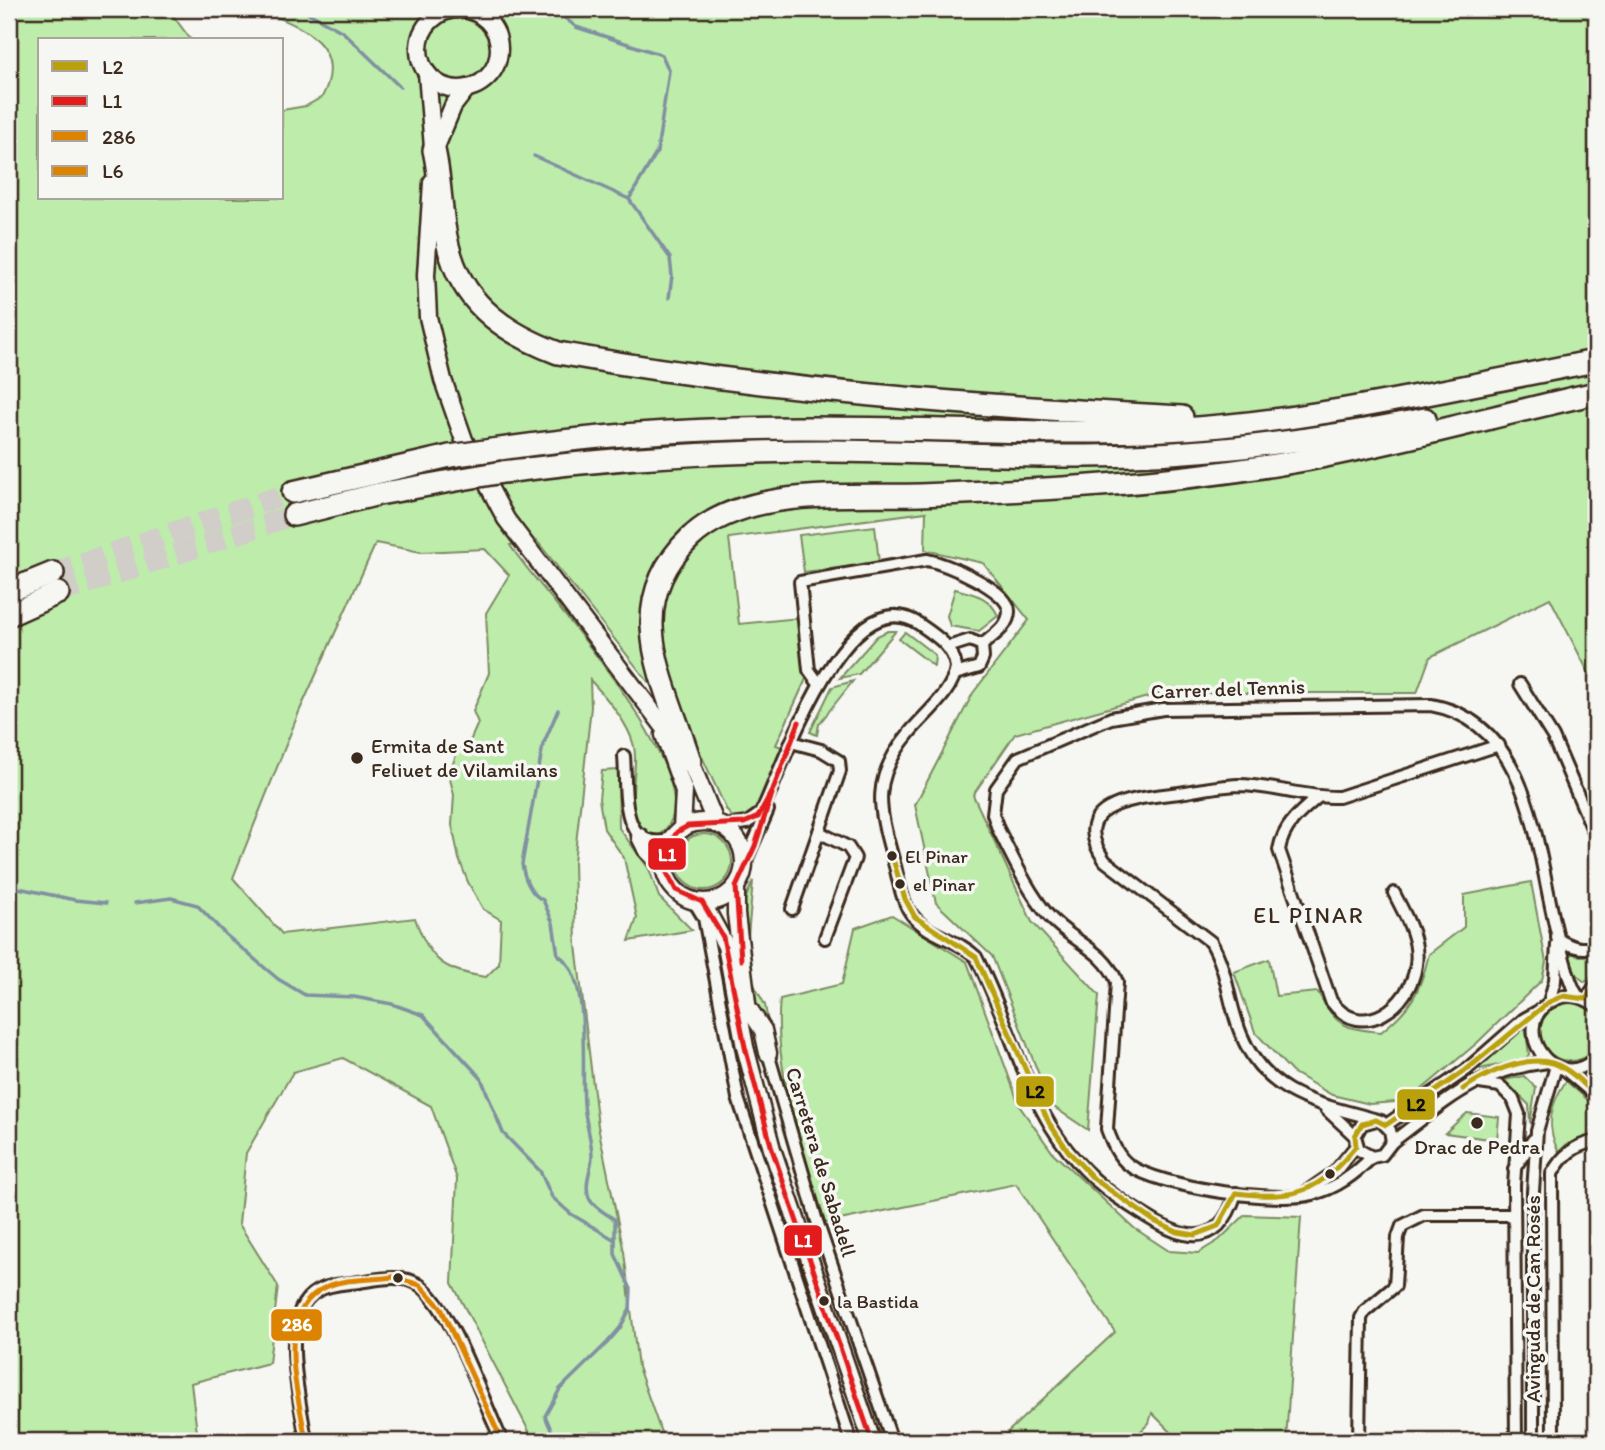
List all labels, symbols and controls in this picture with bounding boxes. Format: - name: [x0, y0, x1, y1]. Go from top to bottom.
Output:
- legend: [38, 38, 284, 200]
- text: L2: [102, 54, 124, 79]
- text: L1: [102, 88, 123, 113]
- text: 286: [102, 124, 136, 149]
- text: L6: [102, 158, 124, 183]
- street label: Carrer del Tennis: [1150, 673, 1306, 704]
- place label: Ermita de Sant Feliuet de Vilamilans: [371, 733, 558, 782]
- marker: Ermita de Sant Feliuet de Vilamilans: [349, 750, 365, 766]
- line badge: L1: [647, 837, 687, 871]
- text: L1: [658, 843, 676, 866]
- place label: El Pinar: [905, 845, 968, 868]
- marker: El Pinar: [885, 849, 899, 863]
- place label: el Pinar: [913, 873, 975, 896]
- marker: el Pinar: [893, 877, 907, 891]
- district label: EL PINAR: [1253, 901, 1365, 929]
- street label: Carretera de Sabadell: [781, 1064, 862, 1260]
- line badge: L2: [1015, 1075, 1055, 1108]
- text: L2: [1025, 1080, 1045, 1103]
- line badge: L2: [1396, 1088, 1436, 1121]
- text: L2: [1406, 1093, 1426, 1116]
- marker: Drac de Pedra: [1469, 1115, 1485, 1131]
- place label: Drac de Pedra: [1414, 1134, 1540, 1159]
- unlabelled marker: [1323, 1167, 1337, 1181]
- street label: Avinguda de Can Rosés: [1520, 1195, 1545, 1403]
- line badge: L1: [783, 1224, 823, 1257]
- text: L1: [794, 1229, 812, 1252]
- unlabelled marker: [391, 1271, 405, 1285]
- place label: la Bastida: [837, 1290, 919, 1313]
- marker: la Bastida: [817, 1294, 831, 1308]
- line badge: 286: [270, 1308, 323, 1342]
- text: 286: [282, 1313, 312, 1336]

